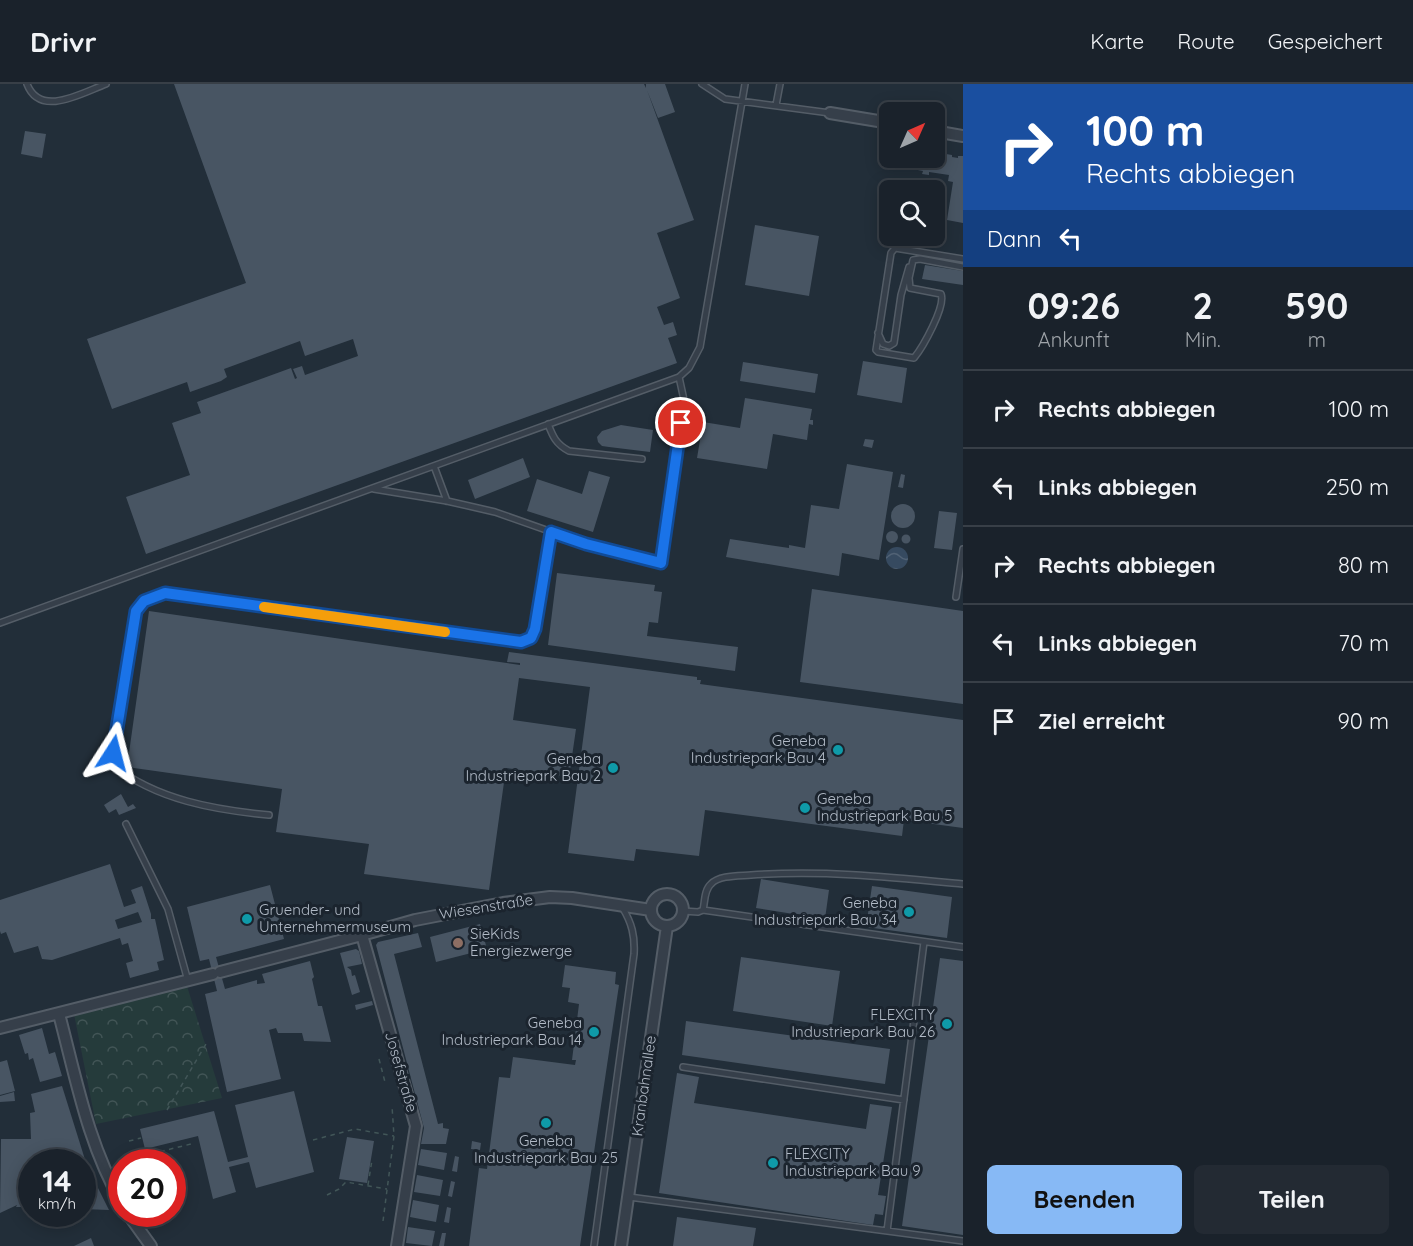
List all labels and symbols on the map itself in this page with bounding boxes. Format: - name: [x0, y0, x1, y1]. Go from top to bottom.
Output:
- north arrow: [879, 102, 945, 168]
- pin: [655, 397, 706, 448]
- position arrow: [81, 721, 145, 785]
- place label: Geneba Industriepark Bau 4: [691, 731, 826, 767]
- marker: Geneba Industriepark Bau 4: [831, 743, 845, 757]
- place label: Geneba Industriepark Bau 2: [465, 749, 601, 785]
- marker: Geneba Industriepark Bau 2: [606, 761, 620, 775]
- place label: Geneba Industriepark Bau 5: [817, 789, 952, 825]
- marker: Geneba Industriepark Bau 5: [798, 801, 812, 815]
- street label: Wiesenstraße: [438, 890, 534, 923]
- place label: Geneba Industriepark Bau 34: [754, 893, 897, 929]
- place label: Gruender- und Unternehmermuseum: [259, 900, 411, 936]
- marker: Geneba Industriepark Bau 34: [902, 905, 916, 919]
- marker: Gruender- und Unternehmermuseum: [240, 912, 254, 926]
- place label: SieKids Energiezwerge: [470, 924, 572, 960]
- marker: SieKids Energiezwerge: [451, 936, 465, 950]
- place label: FLEXCITY Industriepark Bau 26: [791, 1005, 936, 1041]
- place label: Geneba Industriepark Bau 14: [441, 1013, 582, 1049]
- marker: FLEXCITY Industriepark Bau 26: [940, 1017, 954, 1031]
- marker: Geneba Industriepark Bau 14: [587, 1025, 601, 1039]
- street label: Josefstraße: [381, 1029, 422, 1114]
- street label: Kranbahnallee: [627, 1034, 660, 1138]
- marker: Geneba Industriepark Bau 25: [539, 1116, 553, 1130]
- place label: Geneba Industriepark Bau 25: [474, 1131, 618, 1167]
- place label: FLEXCITY Industriepark Bau 9: [785, 1144, 921, 1180]
- speed limit sign: 20: [108, 1149, 186, 1227]
- marker: FLEXCITY Industriepark Bau 9: [766, 1156, 780, 1170]

